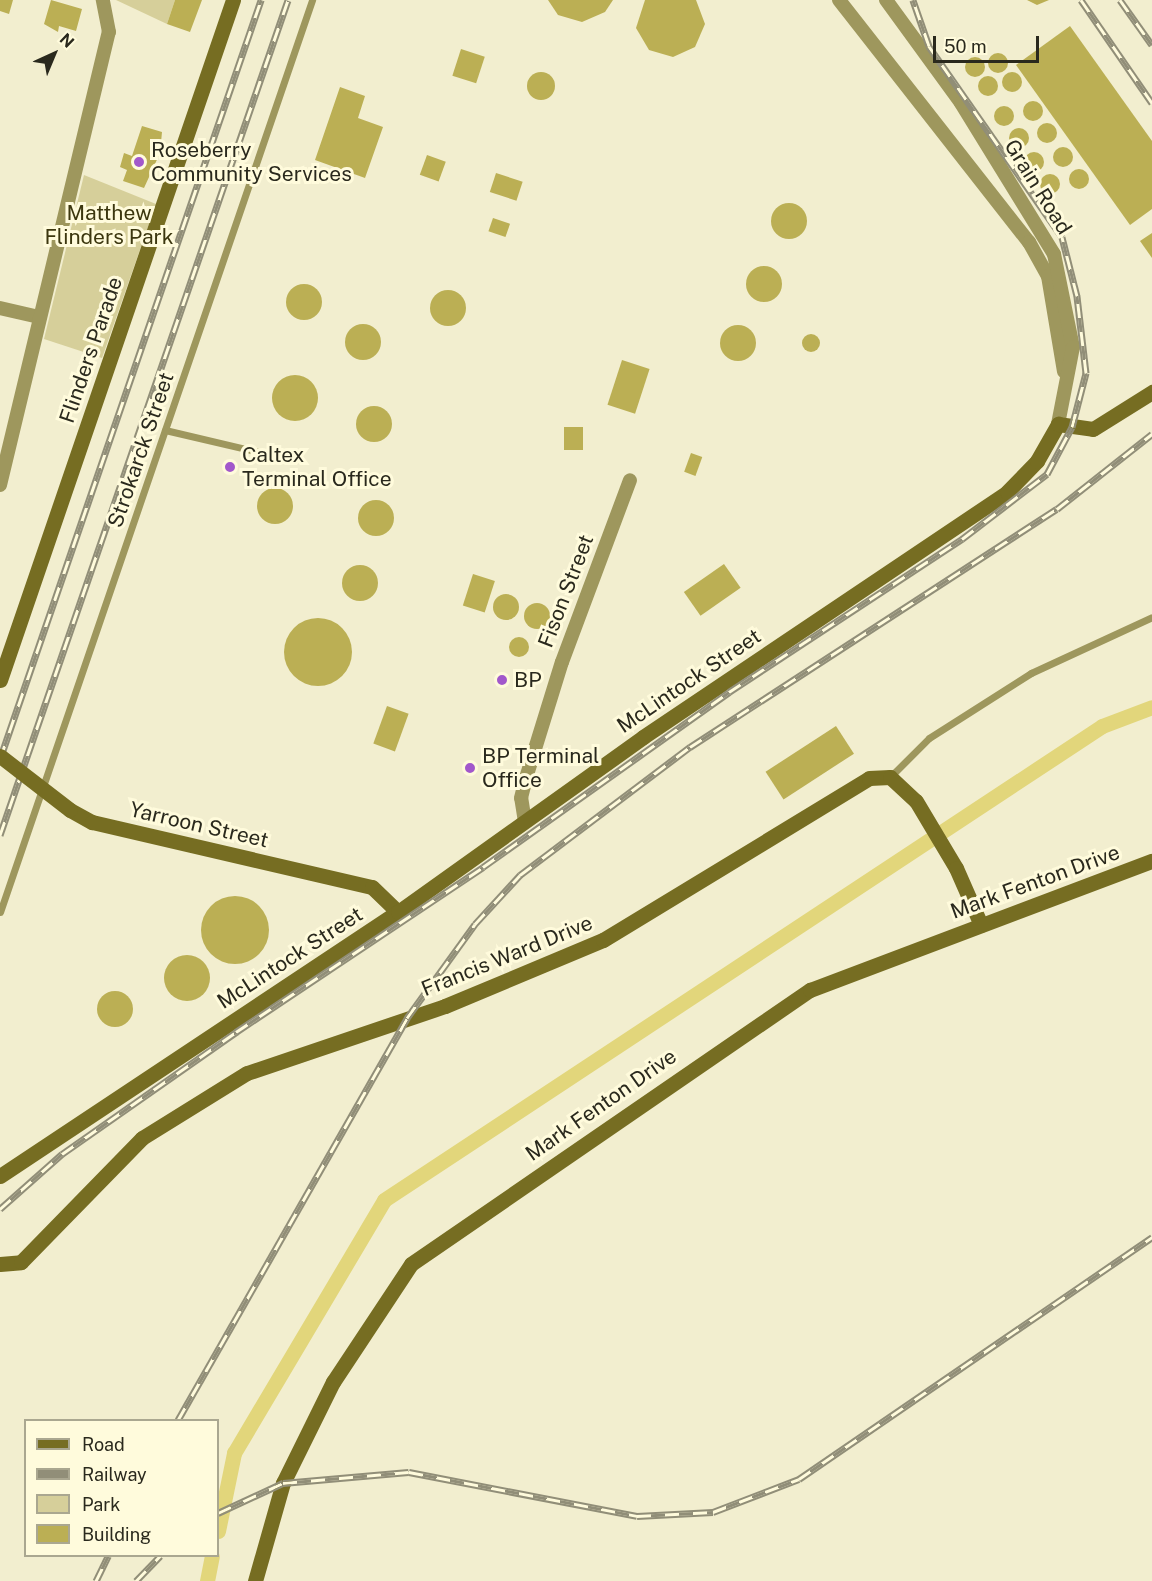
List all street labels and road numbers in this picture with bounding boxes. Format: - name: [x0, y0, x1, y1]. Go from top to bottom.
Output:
- street label: Grain Road: [999, 135, 1077, 239]
- street label: Flinders Parade: [54, 274, 128, 426]
- street label: Strokarck Street: [103, 369, 179, 531]
- street label: Fison Street: [533, 531, 599, 651]
- street label: McLintock Street: [612, 624, 766, 738]
- street label: Yarroon Street: [127, 797, 271, 853]
- street label: Mark Fenton Drive: [947, 840, 1123, 924]
- street label: McLintock Street: [213, 902, 367, 1014]
- street label: Francis Ward Drive: [417, 910, 597, 1002]
- street label: Mark Fenton Drive: [521, 1044, 681, 1166]

